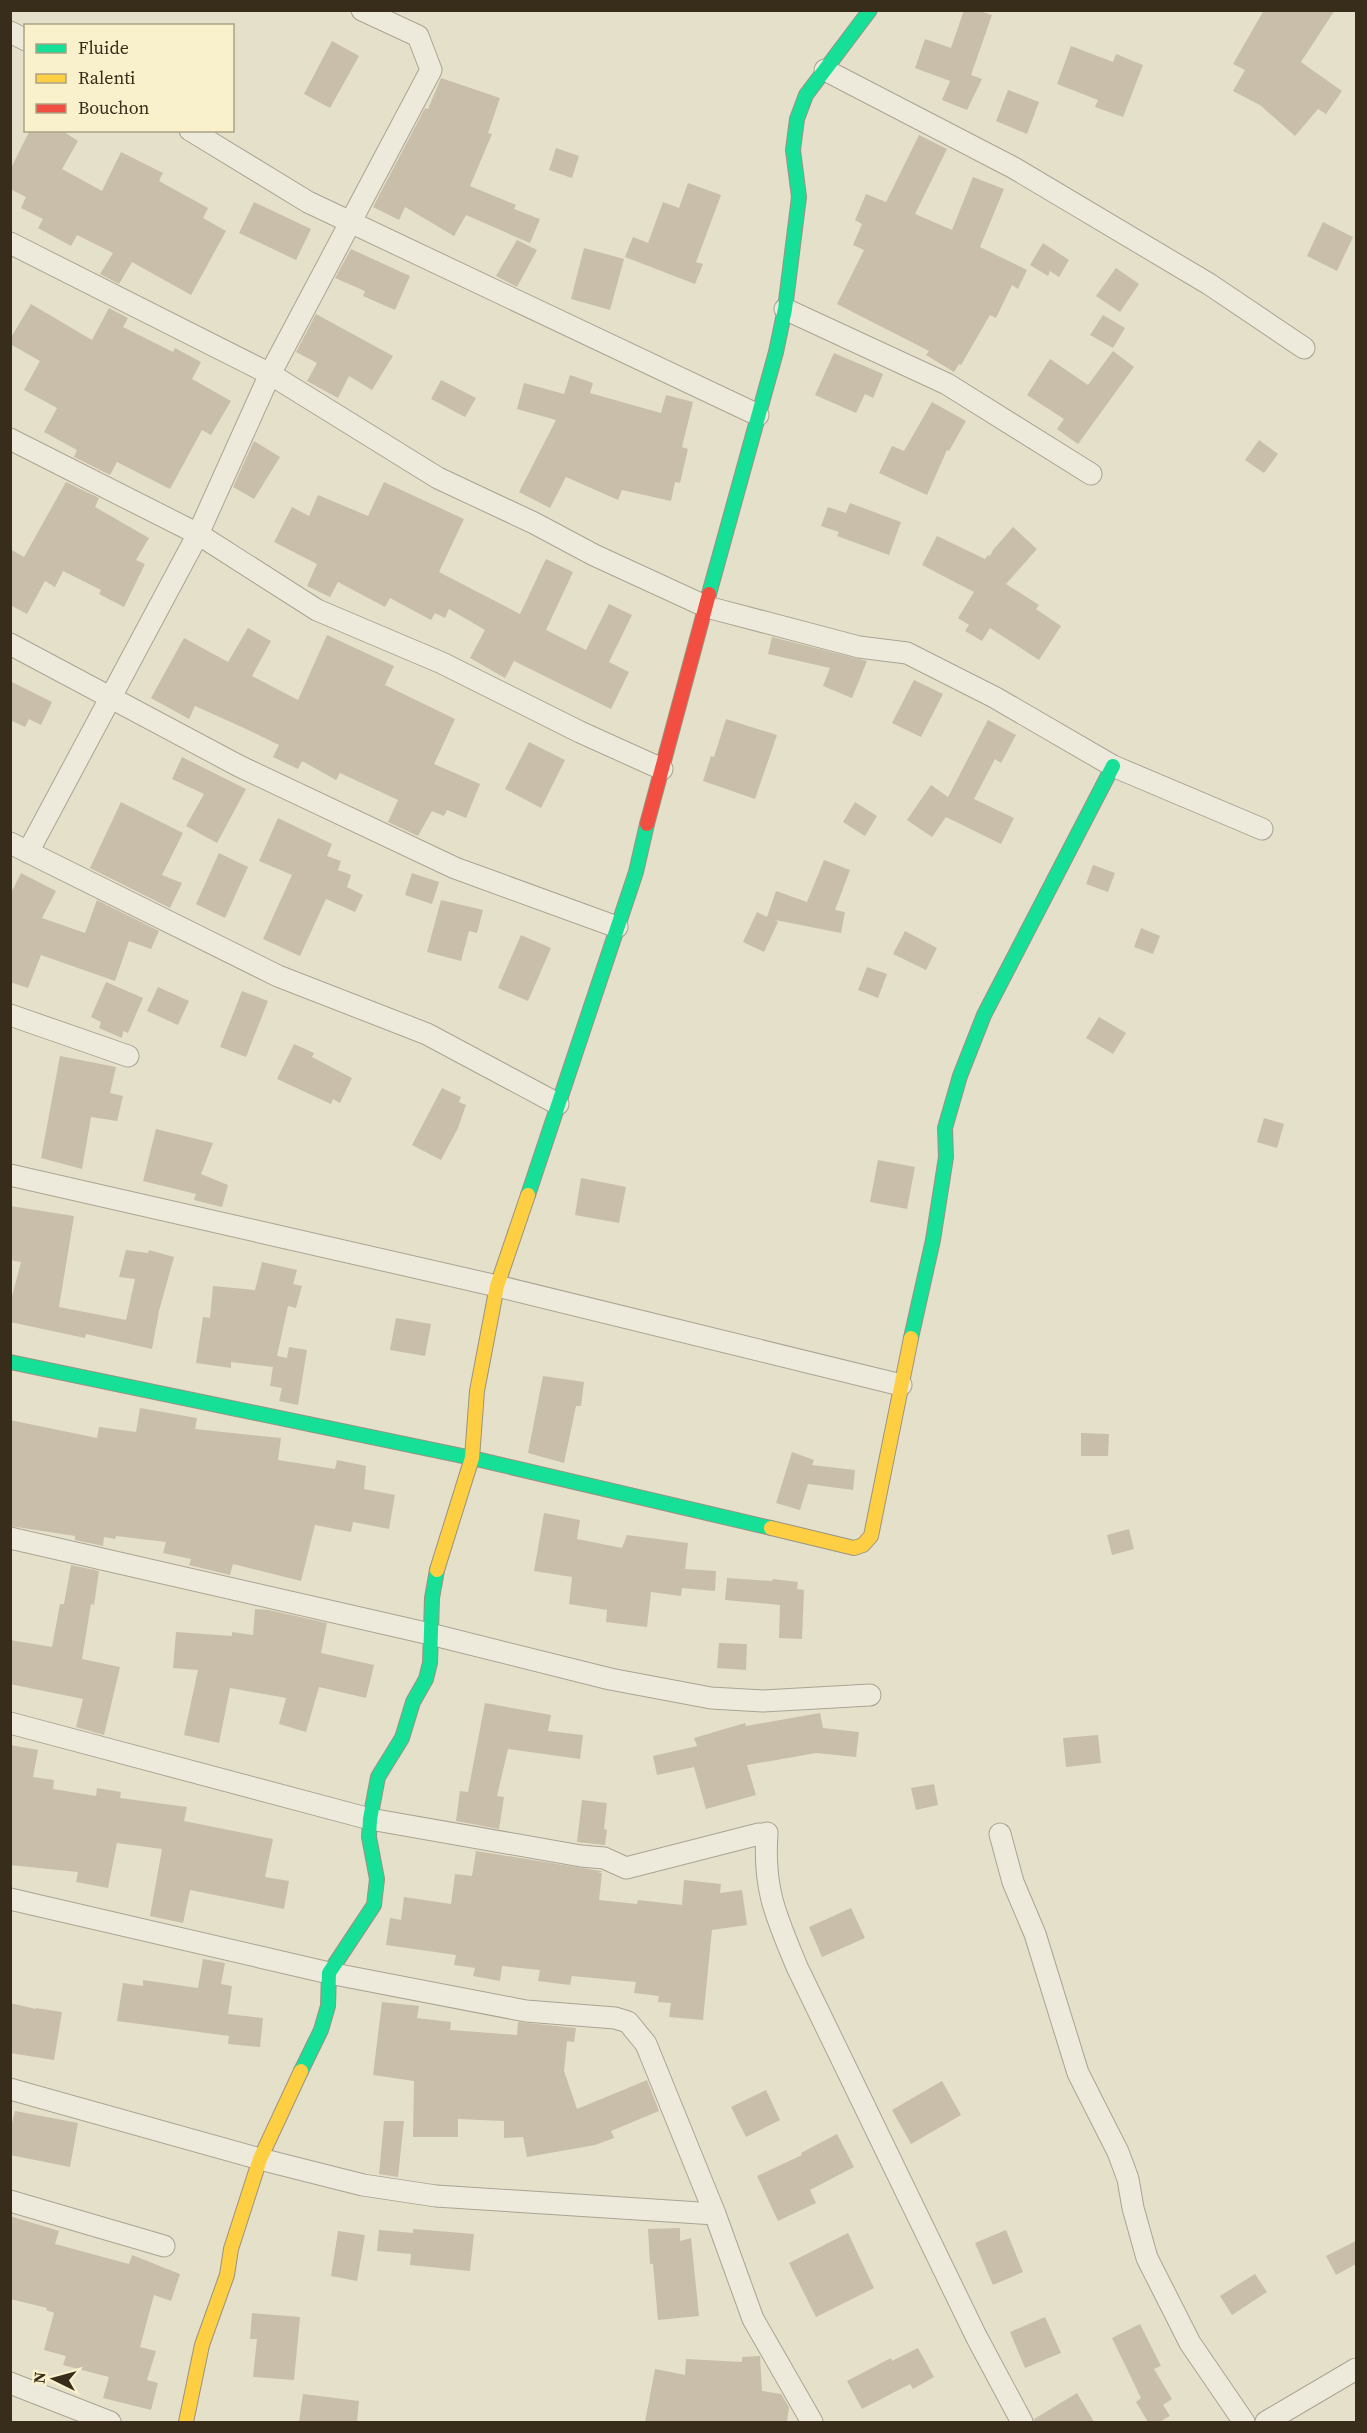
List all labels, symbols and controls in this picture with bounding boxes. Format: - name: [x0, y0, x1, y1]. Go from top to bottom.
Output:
- legend: [24, 24, 234, 132]
- text: Fluide: [78, 35, 129, 60]
- text: Ralenti: [78, 65, 135, 90]
- text: Bouchon: [78, 95, 150, 120]
- north arrow: [24, 2349, 84, 2409]
- text: N: [28, 2371, 51, 2384]

